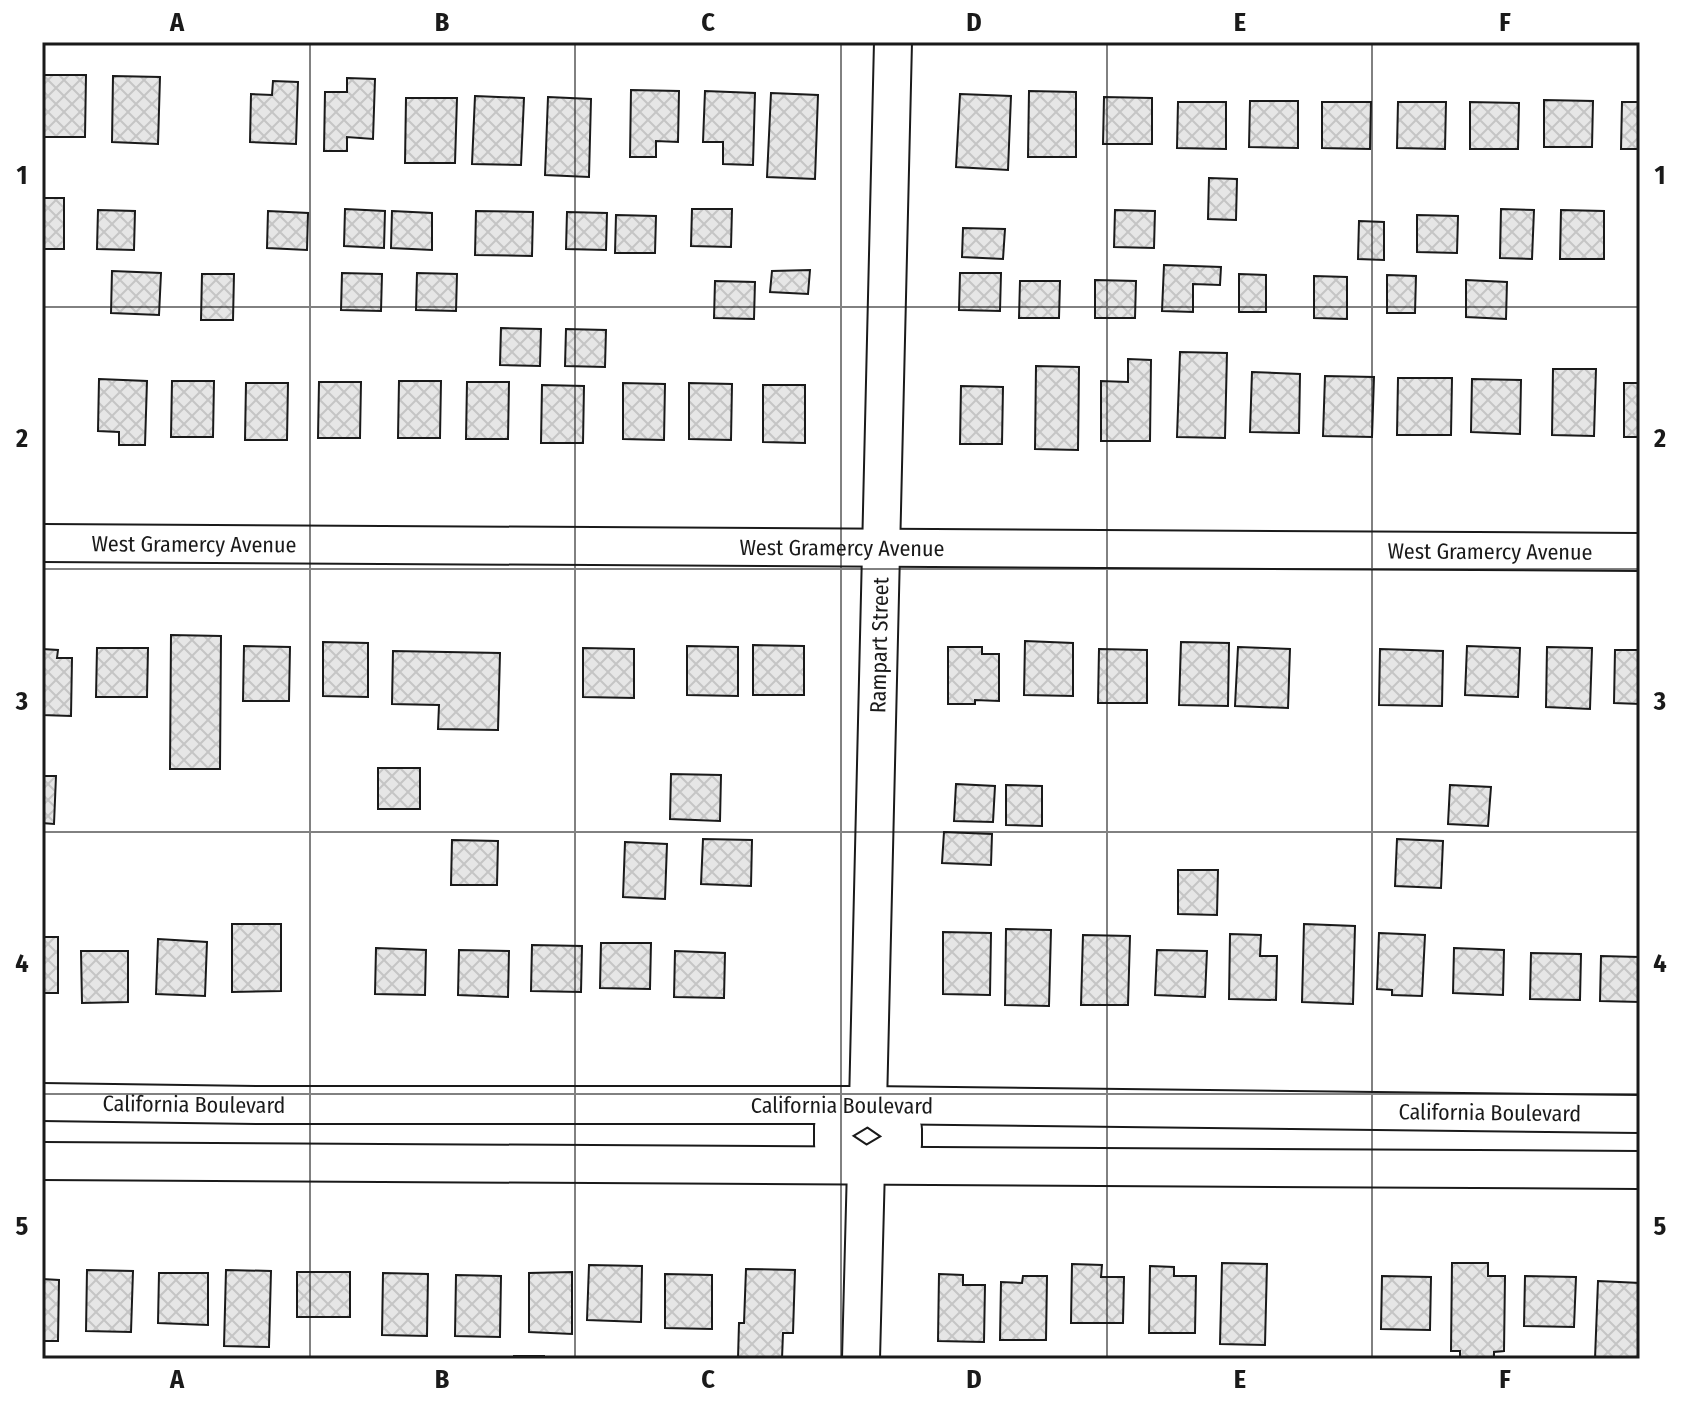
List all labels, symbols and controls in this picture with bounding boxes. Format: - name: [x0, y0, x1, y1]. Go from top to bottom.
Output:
- text: A: [169, 7, 185, 38]
- text: B: [435, 7, 450, 38]
- text: C: [701, 7, 715, 38]
- text: D: [966, 7, 982, 38]
- text: E: [1234, 7, 1246, 38]
- text: F: [1499, 7, 1511, 38]
- text: 1: [17, 160, 28, 191]
- text: 1: [1655, 160, 1666, 191]
- text: 2: [15, 423, 28, 454]
- text: 2: [1653, 423, 1666, 454]
- street label: West Gramercy Avenue: [92, 530, 296, 558]
- street label: West Gramercy Avenue: [740, 533, 944, 562]
- street label: West Gramercy Avenue: [1388, 537, 1592, 565]
- street label: Rampart Street: [864, 576, 894, 713]
- text: 3: [15, 686, 28, 717]
- text: 3: [1653, 686, 1666, 717]
- text: 4: [15, 948, 29, 979]
- text: 4: [1653, 948, 1667, 979]
- street label: California Boulevard: [103, 1089, 285, 1119]
- street label: California Boulevard: [751, 1091, 933, 1119]
- street label: California Boulevard: [1399, 1098, 1581, 1127]
- text: 5: [16, 1211, 29, 1242]
- text: 5: [1654, 1211, 1667, 1242]
- text: A: [169, 1364, 185, 1395]
- text: B: [435, 1364, 450, 1395]
- text: C: [701, 1364, 715, 1395]
- text: D: [966, 1364, 982, 1395]
- text: E: [1234, 1364, 1246, 1395]
- text: F: [1499, 1364, 1511, 1395]

